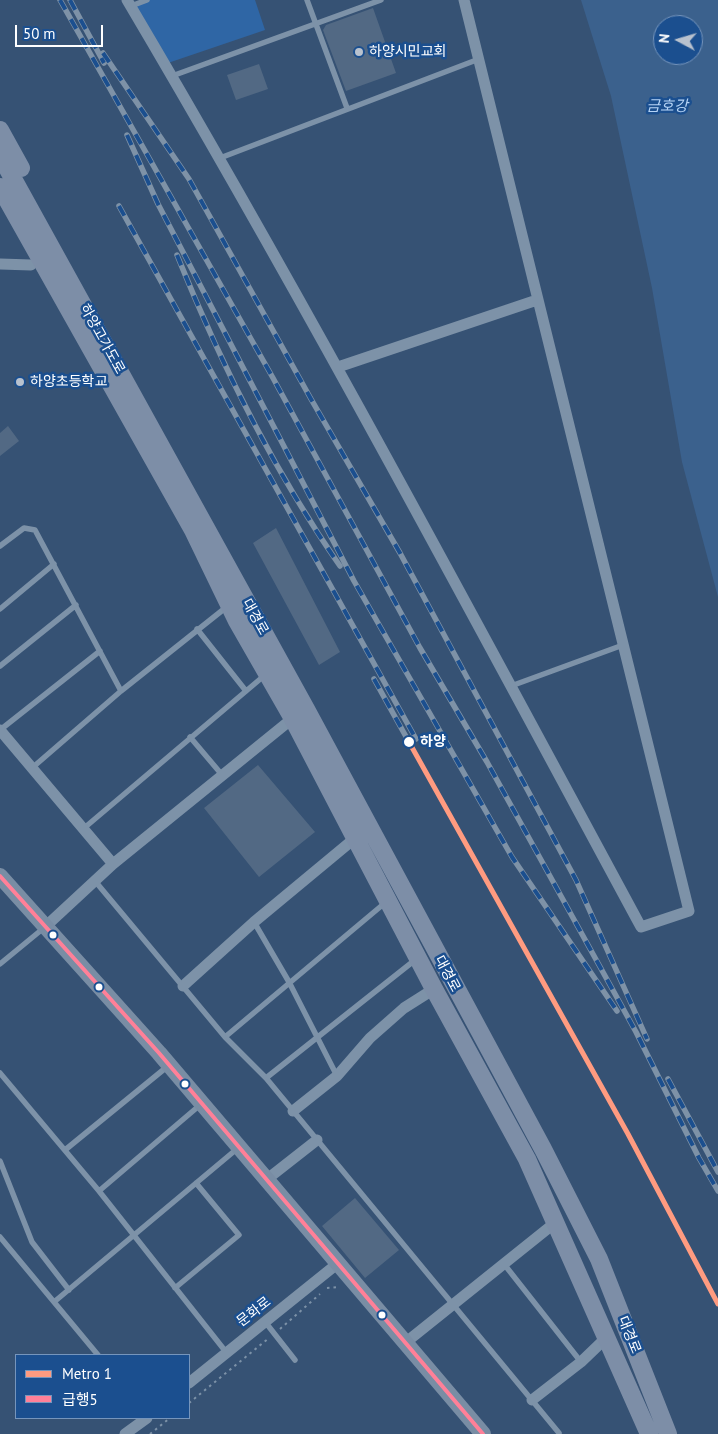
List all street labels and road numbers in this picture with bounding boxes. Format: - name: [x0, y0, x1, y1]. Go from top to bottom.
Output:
- street label: 하양고가도로: [76, 301, 128, 377]
- street label: 대경로: [238, 596, 272, 638]
- street label: 대경로: [431, 953, 463, 995]
- street label: 문화로: [234, 1293, 274, 1331]
- street label: 대경로: [614, 1314, 644, 1356]

